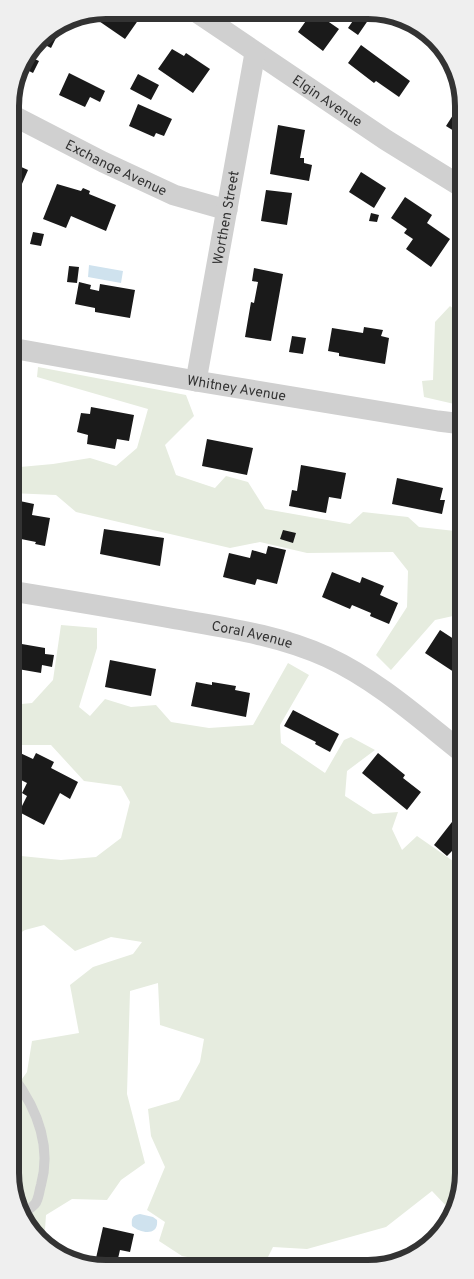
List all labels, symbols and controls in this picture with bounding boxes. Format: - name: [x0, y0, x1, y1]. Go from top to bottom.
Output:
- street label: Elgin Avenue: [288, 72, 365, 132]
- street label: Exchange Avenue: [62, 137, 169, 200]
- street label: Worthen Street: [210, 169, 244, 266]
- street label: Whitney Avenue: [185, 373, 287, 406]
- street label: Coral Avenue: [210, 618, 294, 653]

